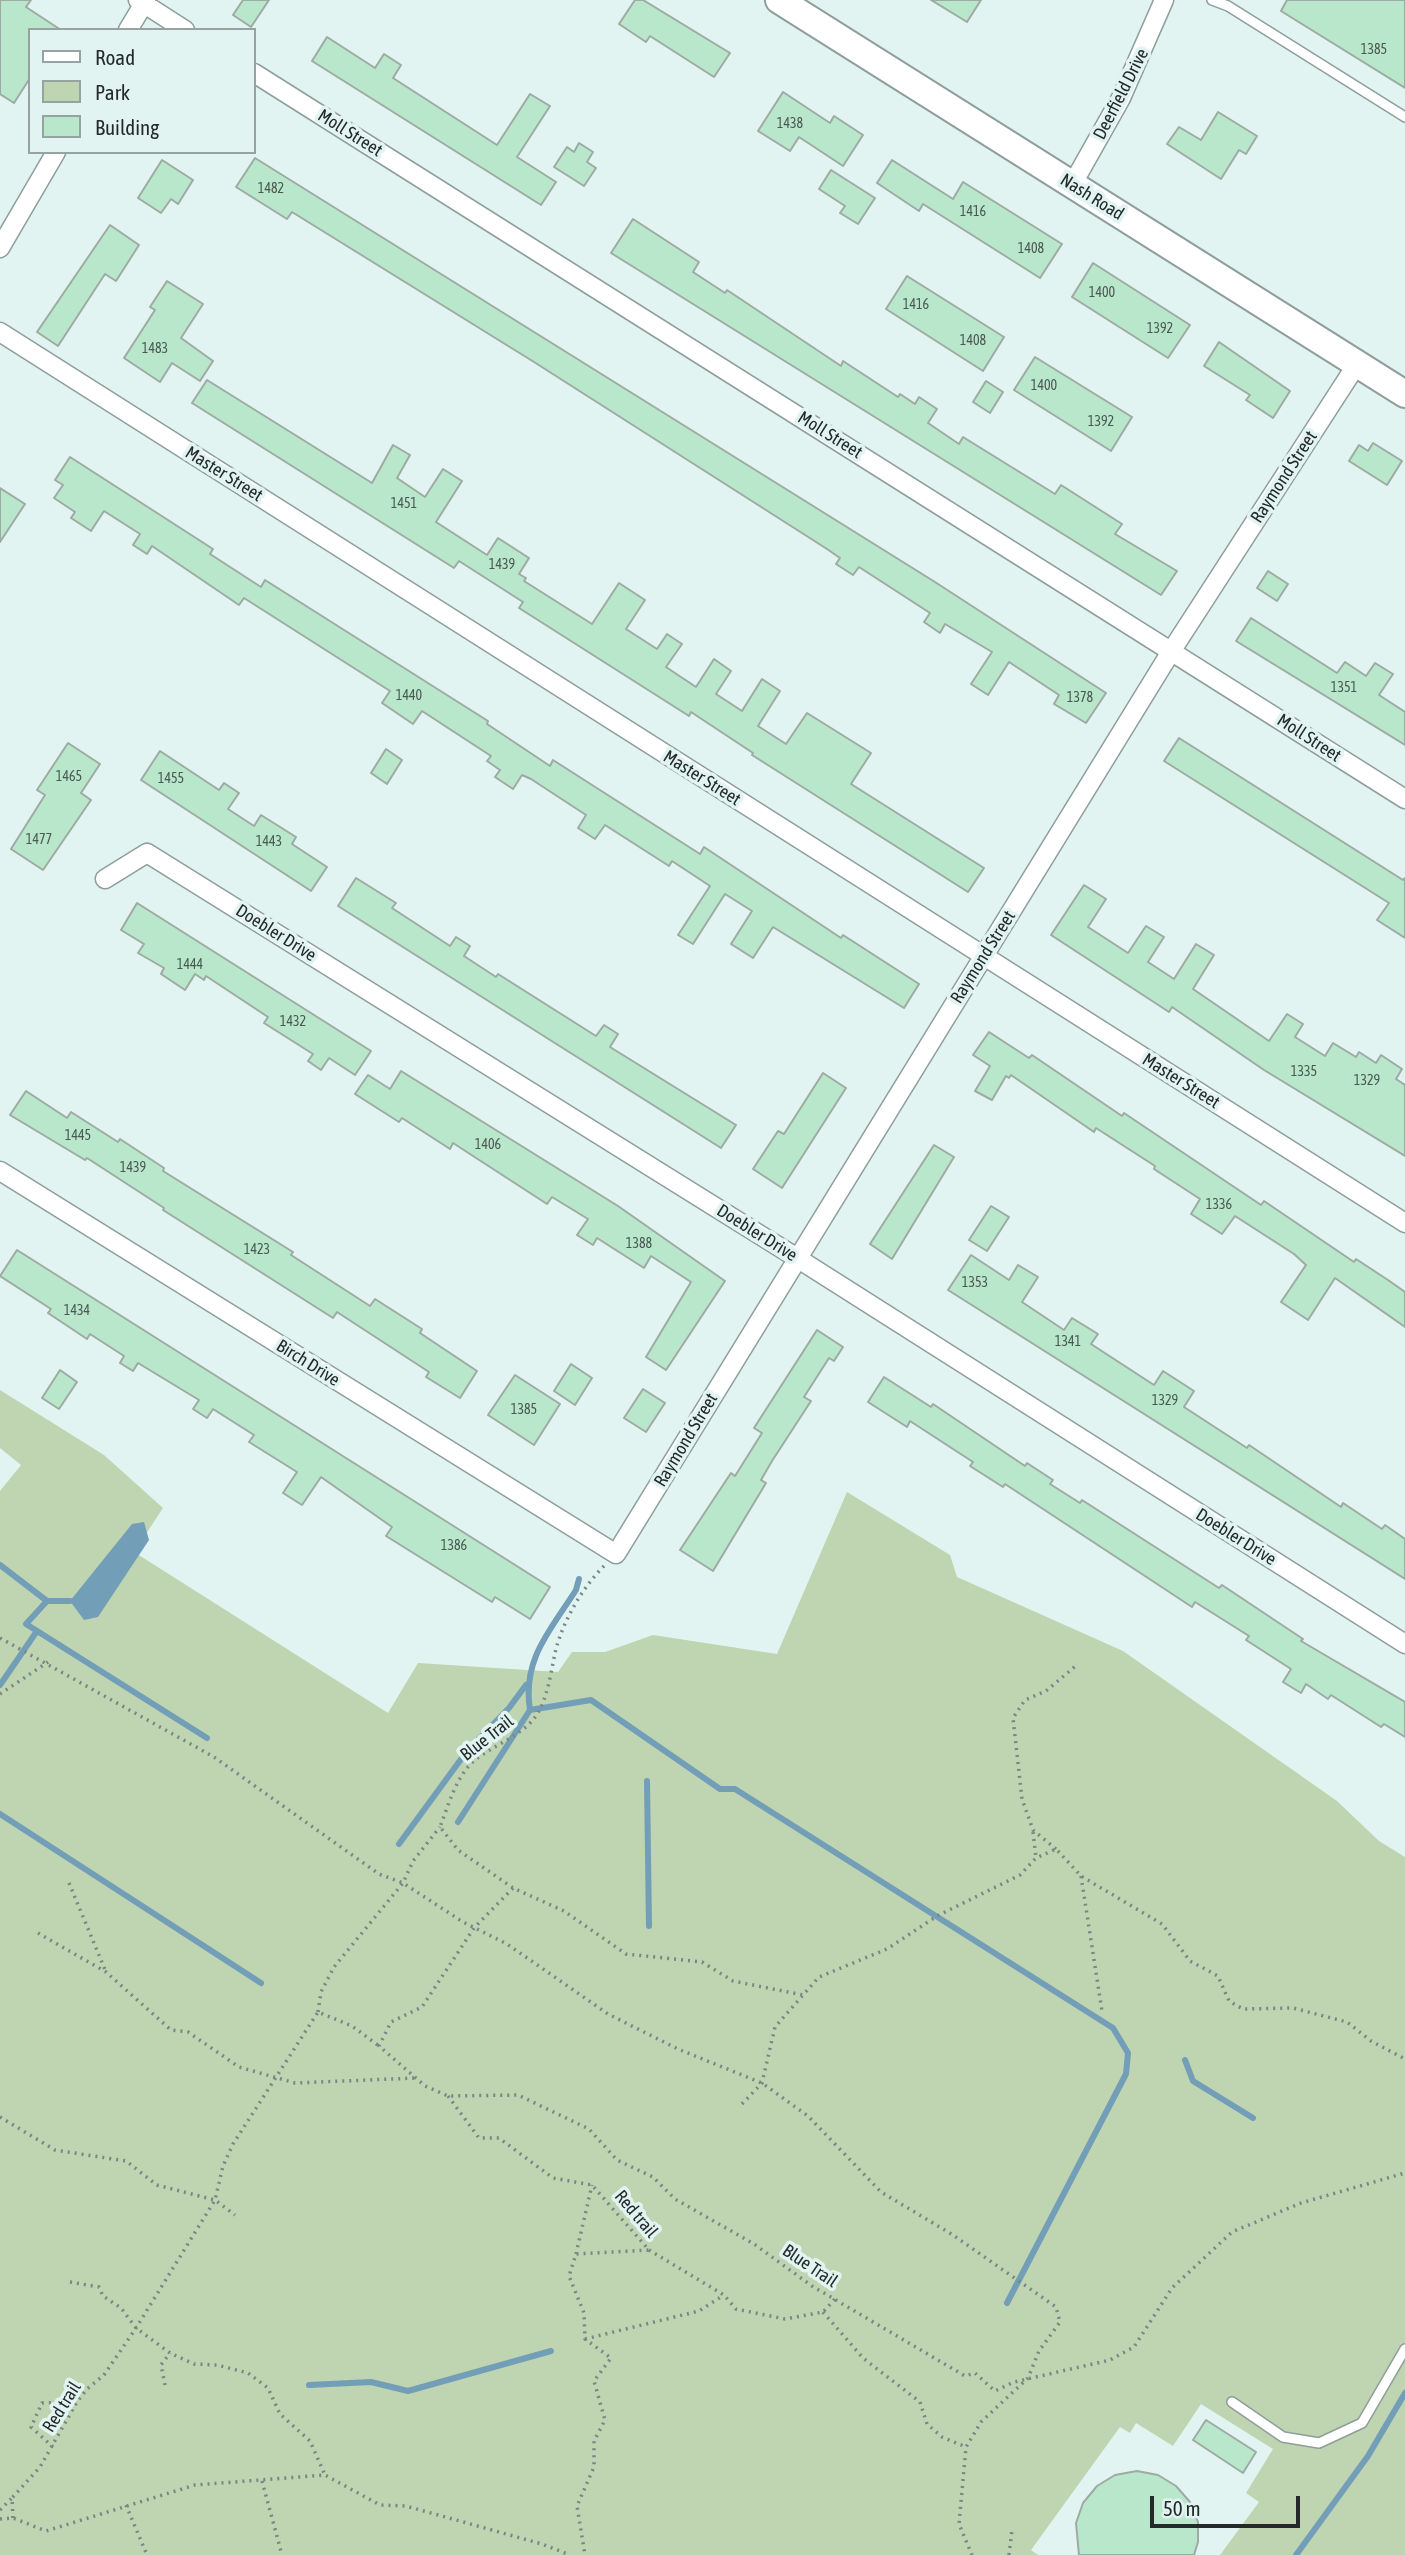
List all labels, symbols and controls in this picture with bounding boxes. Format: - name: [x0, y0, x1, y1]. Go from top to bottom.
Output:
- legend: [28, 28, 256, 154]
- house number: 1385: [1361, 42, 1387, 58]
- text: Road: [95, 45, 135, 69]
- street label: Deerfield Drive: [1089, 45, 1153, 143]
- text: Park: [95, 80, 130, 104]
- street label: Moll Street: [314, 105, 386, 161]
- text: Building: [95, 115, 159, 139]
- house number: 1438: [777, 116, 803, 132]
- street label: Nash Road: [1056, 169, 1128, 225]
- house number: 1482: [258, 181, 284, 197]
- house number: 1416: [960, 204, 986, 220]
- house number: 1408: [1018, 241, 1044, 257]
- house number: 1400: [1089, 285, 1115, 301]
- house number: 1416: [903, 297, 929, 313]
- house number: 1392: [1147, 321, 1173, 337]
- house number: 1408: [960, 333, 986, 349]
- house number: 1483: [142, 341, 168, 357]
- house number: 1400: [1031, 378, 1057, 394]
- street label: Moll Street: [794, 407, 866, 463]
- house number: 1392: [1088, 414, 1114, 430]
- street label: Raymond Street: [1246, 427, 1322, 527]
- street label: Master Street: [181, 442, 267, 506]
- house number: 1451: [391, 496, 417, 512]
- house number: 1439: [489, 557, 515, 573]
- house number: 1351: [1331, 680, 1357, 696]
- house number: 1440: [396, 688, 422, 704]
- house number: 1378: [1067, 690, 1093, 706]
- street label: Moll Street: [1273, 709, 1345, 767]
- street label: Master Street: [659, 746, 745, 810]
- house number: 1465: [56, 769, 82, 785]
- house number: 1455: [158, 771, 184, 787]
- house number: 1477: [26, 832, 52, 848]
- house number: 1443: [256, 834, 282, 850]
- street label: Doebler Drive: [232, 900, 320, 966]
- street label: Raymond Street: [946, 907, 1020, 1007]
- house number: 1444: [177, 957, 203, 973]
- house number: 1432: [280, 1014, 306, 1030]
- street label: Master Street: [1138, 1049, 1224, 1113]
- house number: 1335: [1291, 1064, 1317, 1080]
- house number: 1329: [1354, 1073, 1380, 1089]
- house number: 1445: [65, 1128, 91, 1144]
- house number: 1406: [475, 1137, 501, 1153]
- house number: 1439: [120, 1160, 146, 1176]
- house number: 1336: [1206, 1197, 1232, 1213]
- street label: Doebler Drive: [713, 1200, 801, 1266]
- house number: 1388: [626, 1236, 652, 1252]
- house number: 1423: [244, 1242, 270, 1258]
- house number: 1353: [962, 1275, 988, 1291]
- house number: 1434: [64, 1303, 90, 1319]
- house number: 1341: [1055, 1334, 1081, 1350]
- street label: Birch Drive: [272, 1335, 344, 1391]
- street label: Raymond Street: [650, 1389, 722, 1491]
- house number: 1329: [1152, 1393, 1178, 1409]
- house number: 1385: [511, 1402, 537, 1418]
- street label: Doebler Drive: [1192, 1504, 1280, 1570]
- house number: 1386: [441, 1538, 467, 1554]
- street label: Blue Trail: [456, 1711, 518, 1765]
- street label: Red trail: [610, 2186, 662, 2242]
- street label: Blue Trail: [778, 2240, 842, 2292]
- street label: Red trail: [38, 2378, 86, 2436]
- scale bar: [1153, 2482, 1304, 2526]
- text: 50 m: [1163, 2496, 1201, 2520]

